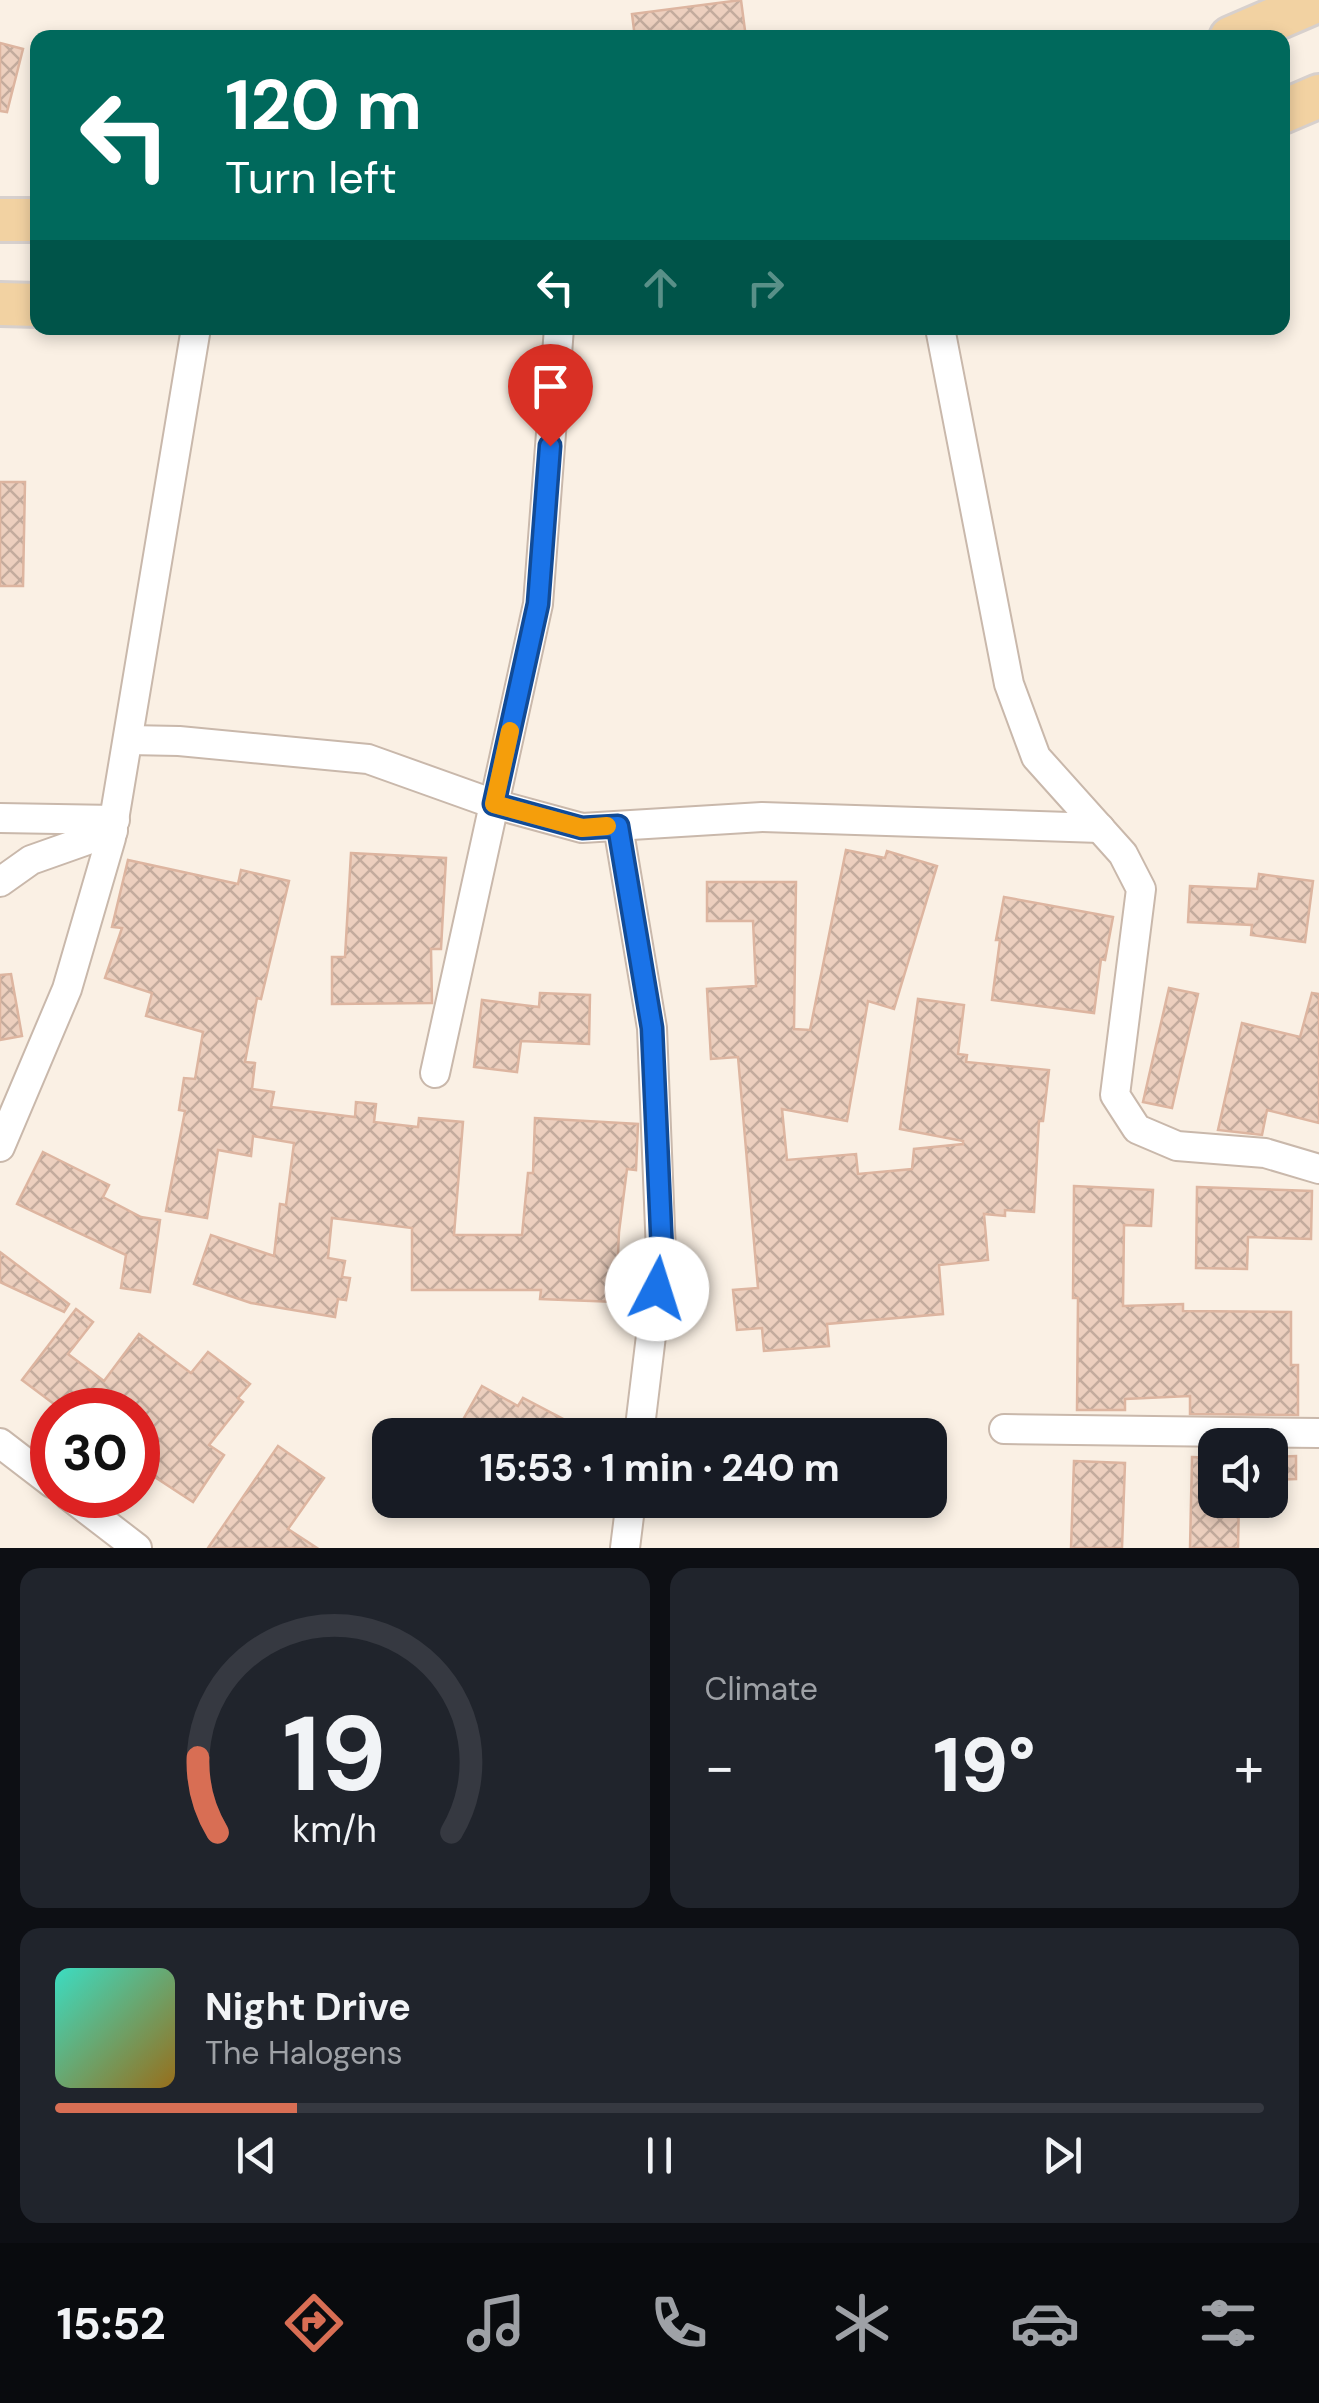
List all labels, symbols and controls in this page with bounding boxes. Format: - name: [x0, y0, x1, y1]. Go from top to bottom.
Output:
- text: 120 m: [225, 60, 422, 151]
- icon: left: [60, 70, 190, 200]
- text: Turn left: [225, 148, 397, 207]
- icon: left: [528, 260, 583, 315]
- icon: ahead: [633, 260, 688, 315]
- icon: right: [738, 260, 793, 315]
- pin: [508, 344, 593, 447]
- icon: arrive: [523, 359, 578, 414]
- position arrow: [605, 1237, 709, 1341]
- speed limit sign: 30: [30, 1388, 160, 1518]
- map controls: [1198, 1428, 1288, 1518]
- button: sound: [1198, 1428, 1288, 1518]
- text: 15:53 · 1 min · 240 m: [479, 1443, 840, 1493]
- text: Climate: [705, 1668, 818, 1710]
- text: 19: [283, 1687, 387, 1822]
- text: 19°: [933, 1717, 1036, 1814]
- text: −: [705, 1731, 735, 1803]
- text: +: [1234, 1731, 1264, 1803]
- text: km/h: [293, 1807, 377, 1853]
- text: Night Drive: [205, 1982, 411, 2032]
- text: The Halogens: [205, 2032, 403, 2074]
- icon: previous: [229, 2128, 284, 2183]
- icon: pause: [632, 2128, 687, 2183]
- icon: next: [1035, 2128, 1090, 2183]
- icon: directions: [279, 2288, 349, 2358]
- icon: music: [461, 2288, 531, 2358]
- icon: phone: [644, 2288, 714, 2358]
- icon: climate: [827, 2288, 897, 2358]
- icon: car: [1010, 2288, 1080, 2358]
- icon: filters: [1193, 2288, 1263, 2358]
- text: 15:52: [56, 2294, 166, 2353]

